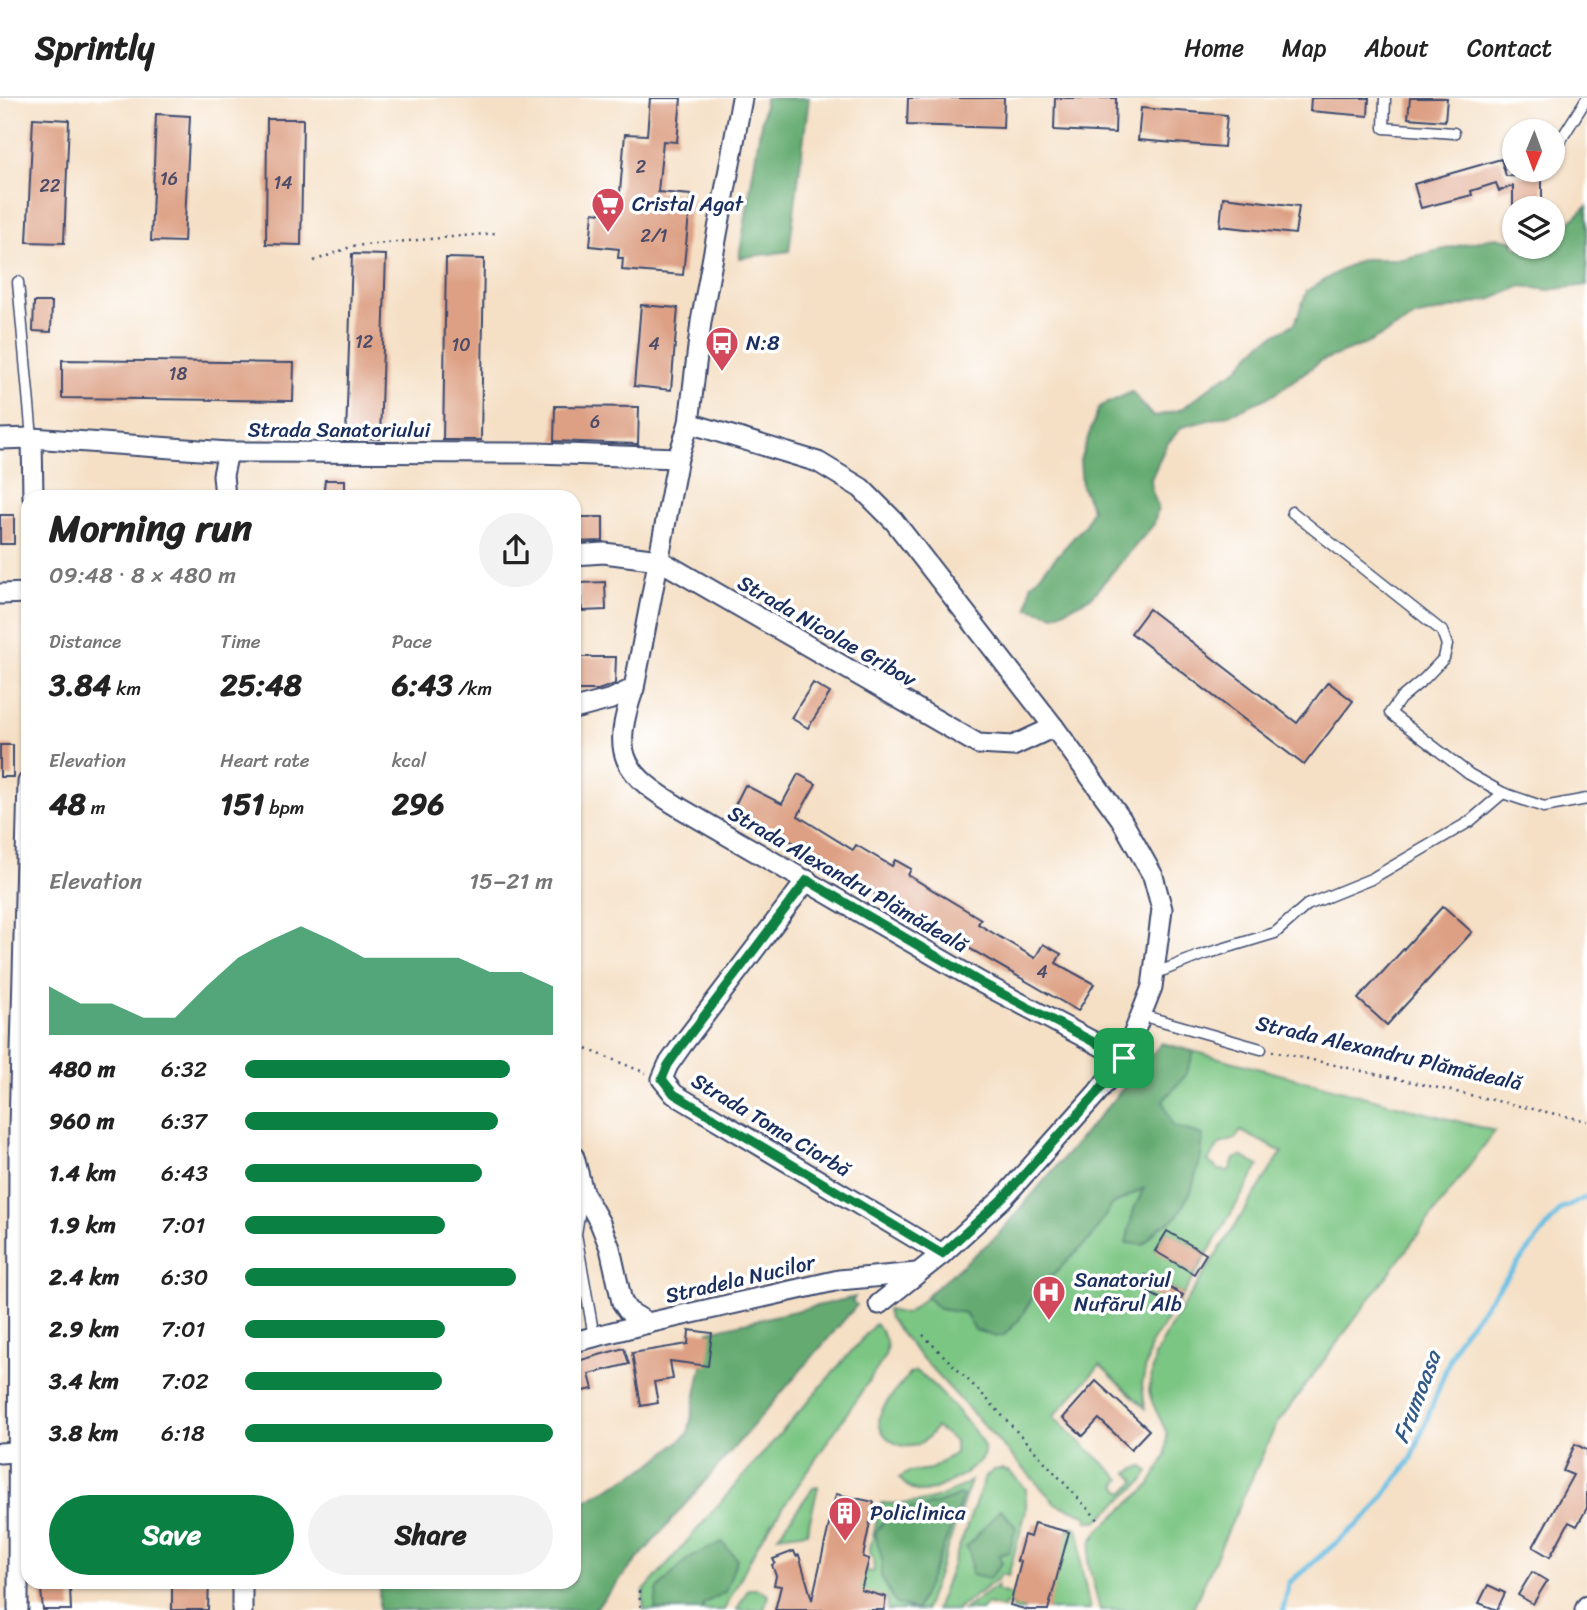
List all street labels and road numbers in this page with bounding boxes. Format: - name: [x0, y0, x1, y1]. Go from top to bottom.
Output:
- street label: Strada Sanatoriului: [248, 411, 432, 449]
- street label: Strada Nicolae Gribov: [730, 564, 925, 698]
- street label: Strada Alexandru Plămădeală: [721, 794, 977, 964]
- street label: Strada Alexandru Plămădeală: [1252, 1004, 1527, 1102]
- street label: Strada Toma Ciorbă: [684, 1062, 859, 1189]
- street label: Stradela Nucilor: [661, 1243, 820, 1315]

